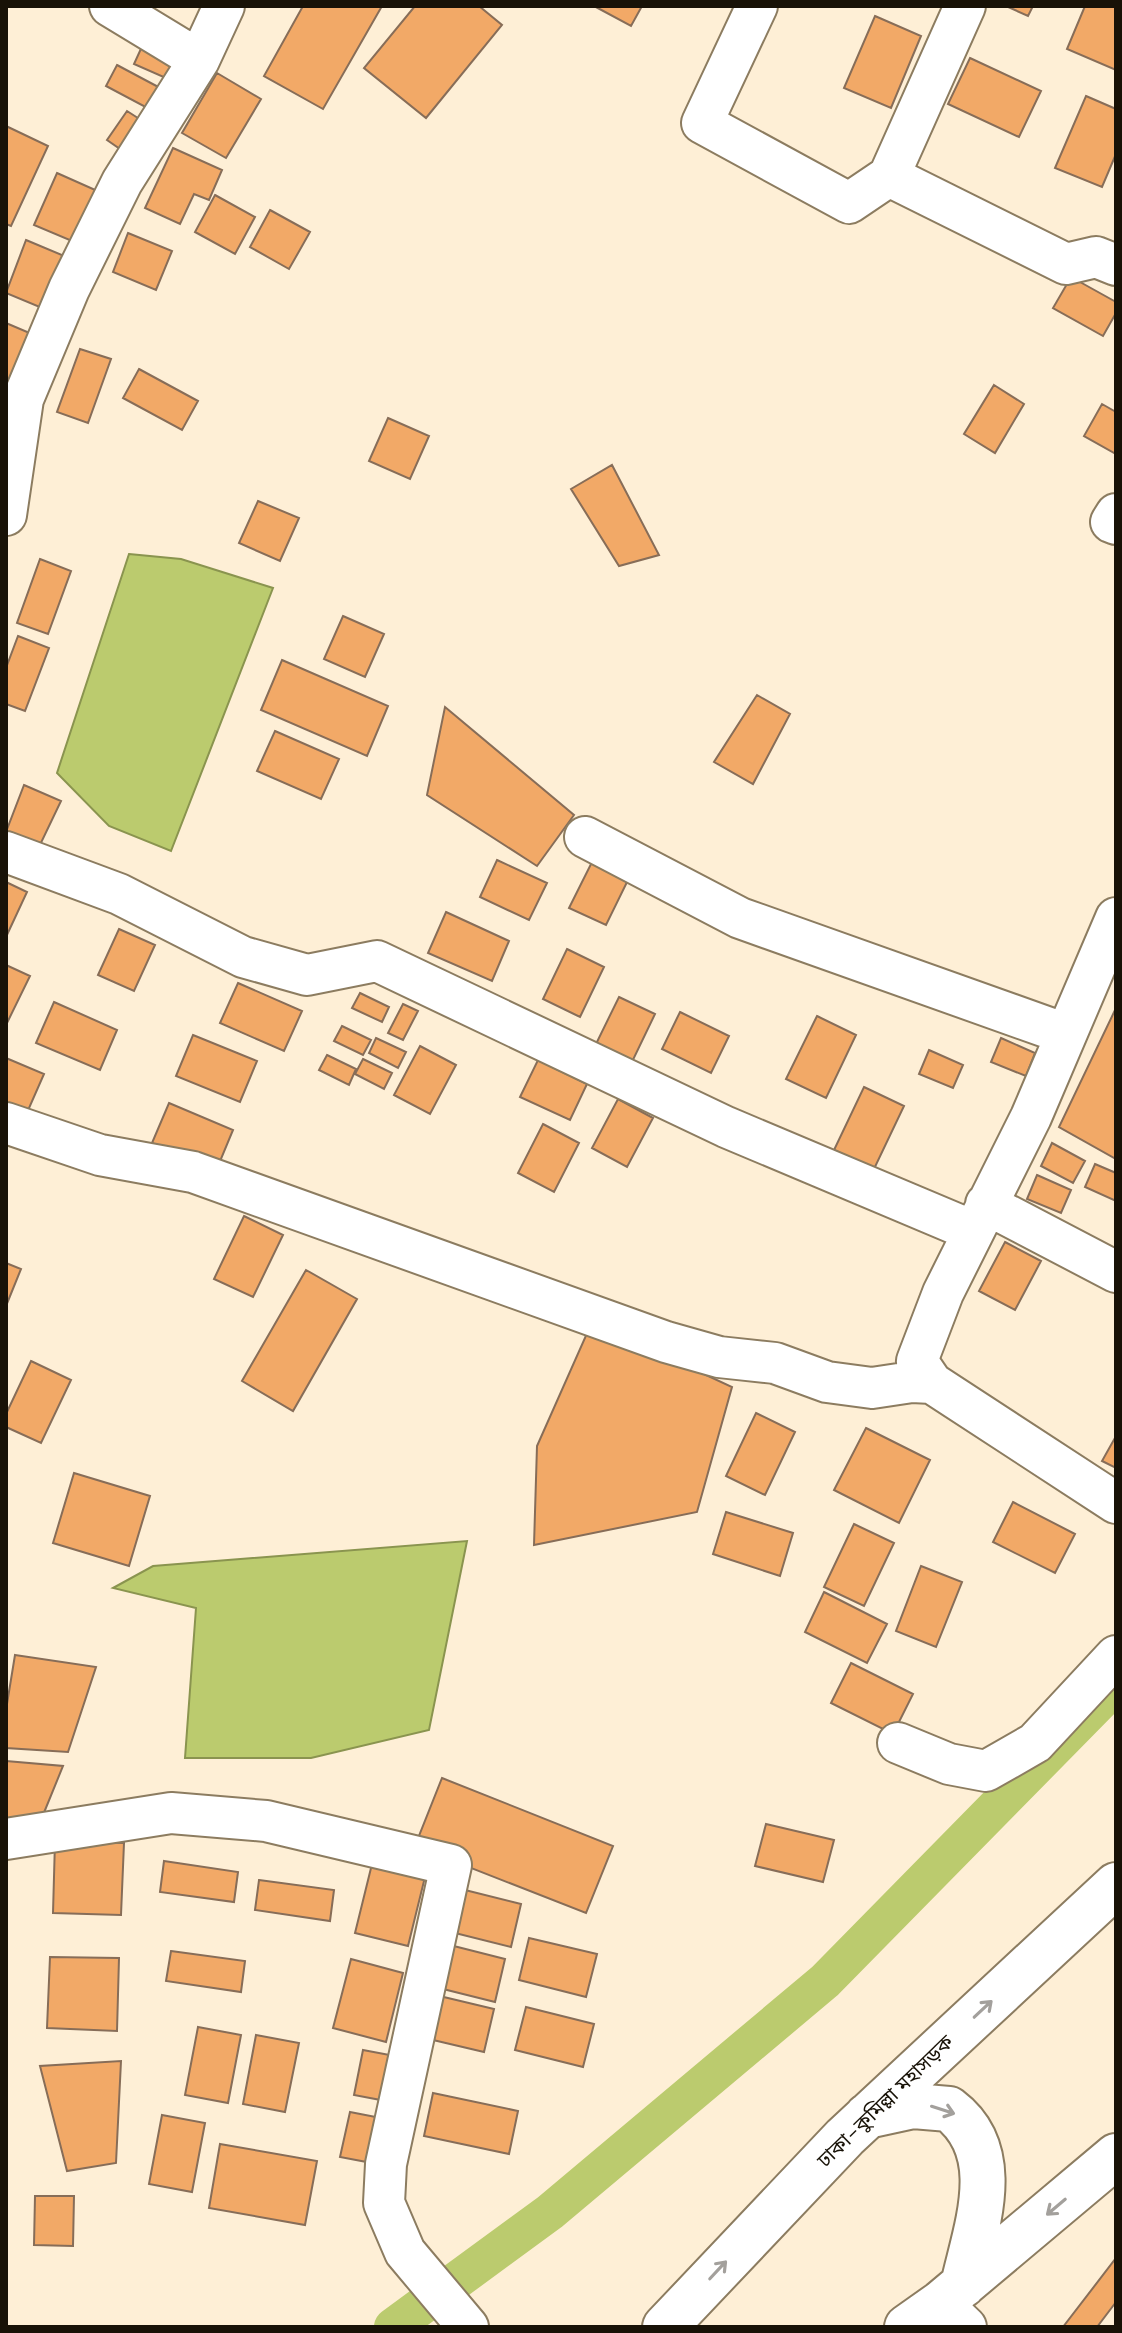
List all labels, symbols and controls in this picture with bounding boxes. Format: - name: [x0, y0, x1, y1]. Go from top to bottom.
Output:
- one-way arrow: [972, 2000, 992, 2018]
- street label: ঢাকা–কুমিল্লা মহাসড়ক: [811, 2029, 959, 2173]
- one-way arrow: [930, 2104, 955, 2118]
- one-way arrow: [1047, 2198, 1067, 2216]
- one-way arrow: [709, 2261, 727, 2281]

